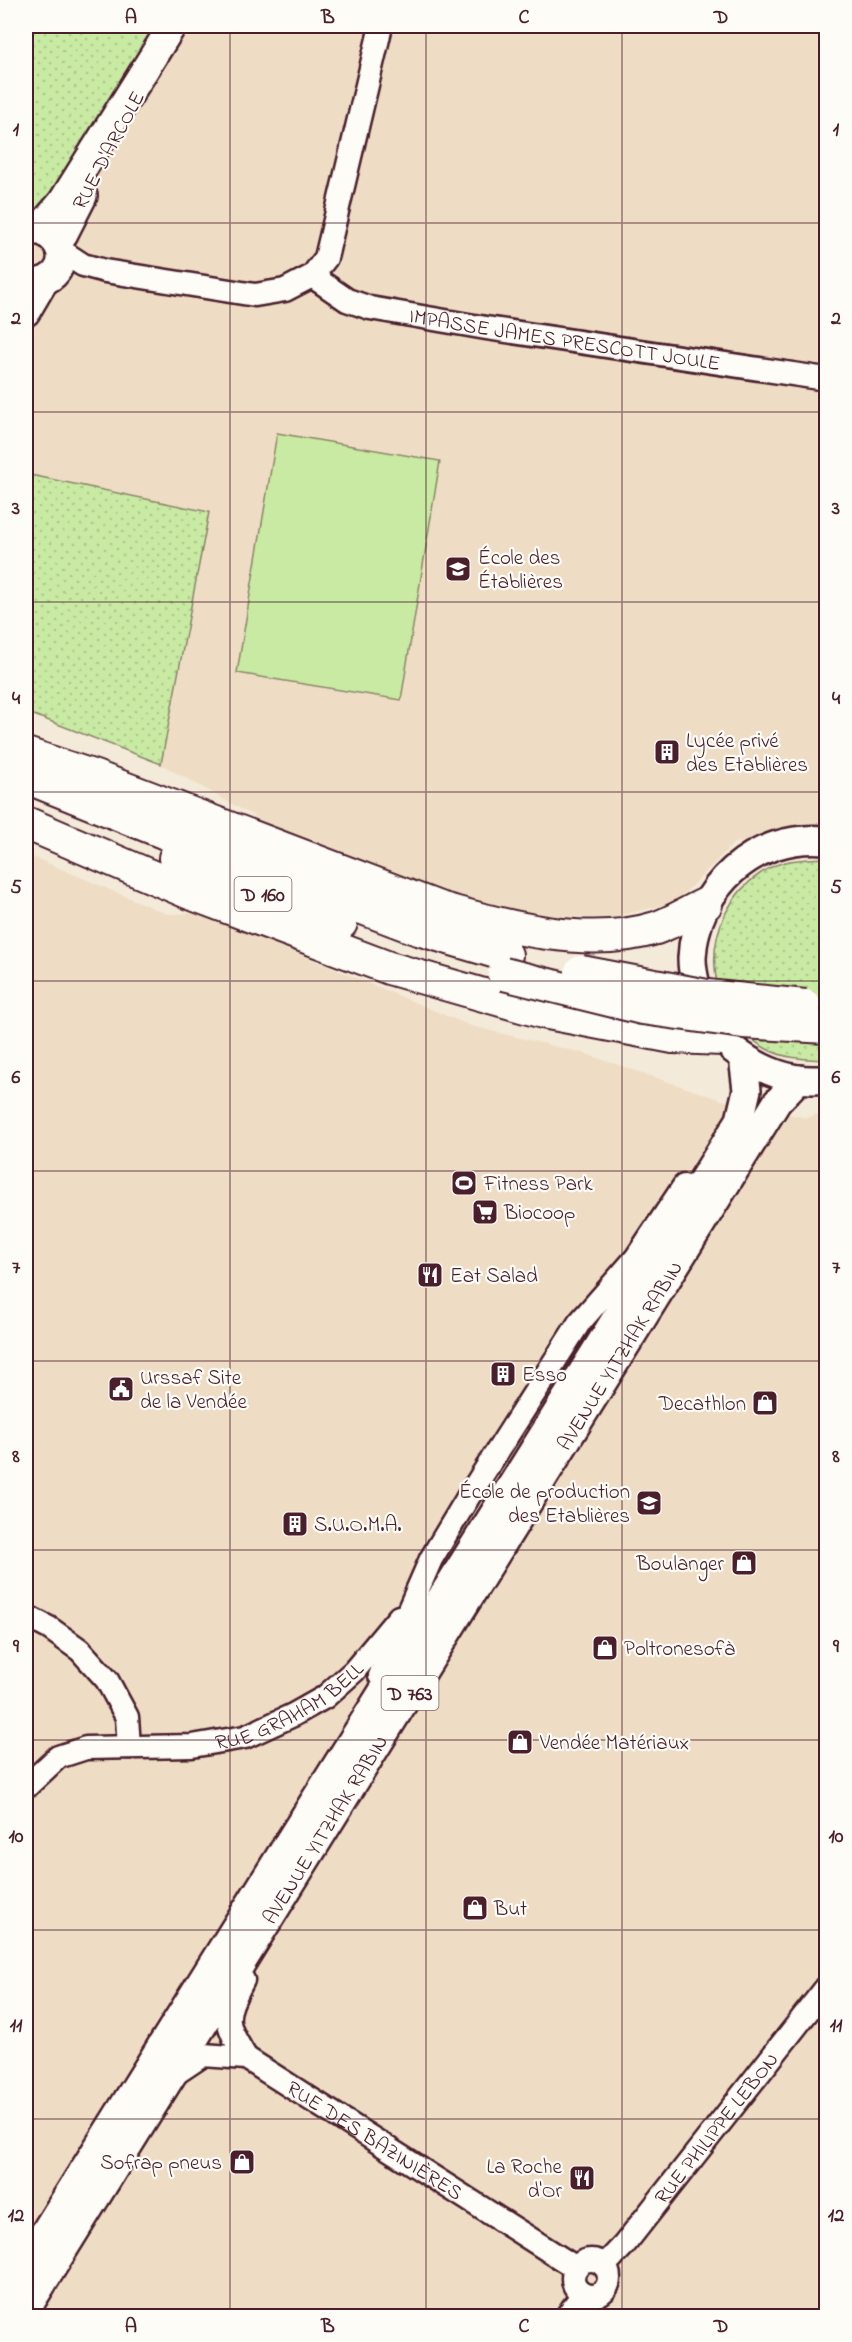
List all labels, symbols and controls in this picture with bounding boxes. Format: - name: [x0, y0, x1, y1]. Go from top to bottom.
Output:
- text: A: [125, 4, 137, 33]
- text: B: [320, 4, 335, 33]
- text: C: [519, 4, 530, 33]
- text: D: [713, 4, 728, 33]
- street label: RUE D'ARCOLE: [66, 86, 154, 216]
- text: 1: [13, 116, 20, 145]
- text: 1: [833, 116, 840, 145]
- street label: IMPASSE JAMES PRESCOTT JOULE: [406, 302, 722, 380]
- text: 2: [10, 305, 21, 334]
- text: 2: [830, 305, 841, 334]
- text: 3: [11, 495, 20, 524]
- text: 3: [831, 495, 840, 524]
- place label: École des Établières: [478, 544, 563, 598]
- school or university icon: École des Établières: [443, 554, 473, 584]
- text: 4: [12, 685, 21, 714]
- text: 4: [832, 685, 841, 714]
- place label: Lycée privé des Etablières: [686, 727, 808, 781]
- building icon: Lycée privé des Etablières: [652, 737, 682, 767]
- text: 5: [10, 874, 22, 903]
- text: 5: [830, 874, 842, 903]
- road number: D 160: [234, 877, 292, 911]
- text: 6: [12, 1064, 21, 1093]
- text: 6: [832, 1064, 841, 1093]
- sports icon: Fitness Park: [449, 1168, 479, 1198]
- place label: Fitness Park: [483, 1170, 594, 1200]
- supermarket icon: Biocoop: [470, 1197, 500, 1227]
- place label: Biocoop: [503, 1199, 575, 1229]
- text: 7: [12, 1254, 21, 1283]
- text: 7: [832, 1254, 841, 1283]
- street label: AVENUE YITZHAK RABIN: [551, 1256, 691, 1457]
- restaurant icon: Eat Salad: [415, 1260, 445, 1290]
- place label: Eat Salad: [450, 1262, 538, 1292]
- building icon: Esso: [488, 1359, 518, 1389]
- place label: Esso: [522, 1361, 567, 1391]
- place label: Urssaf Site de la Vendée: [140, 1364, 247, 1418]
- public building icon: Urssaf Site de la Vendée: [106, 1374, 136, 1404]
- shop icon: Decathlon: [750, 1388, 780, 1418]
- place label: Decathlon: [658, 1390, 746, 1420]
- text: 8: [11, 1443, 20, 1472]
- text: 8: [831, 1443, 840, 1472]
- place label: École de production des Etablières: [459, 1478, 630, 1532]
- school or university icon: École de production des Etablières: [634, 1488, 664, 1518]
- building icon: S.U.O.M.A.: [280, 1509, 310, 1539]
- place label: S.U.O.M.A.: [314, 1511, 402, 1541]
- shop icon: Boulanger: [729, 1548, 759, 1578]
- place label: Boulanger: [635, 1550, 724, 1582]
- text: 9: [12, 1633, 20, 1662]
- shop icon: Poltronesofà: [590, 1633, 620, 1663]
- text: 9: [832, 1633, 840, 1662]
- place label: Poltronesofà: [624, 1635, 735, 1665]
- street label: RUE GRAHAM BELL: [213, 1657, 372, 1759]
- road number: D 763: [382, 1676, 438, 1710]
- shop icon: Vendée Matériaux: [505, 1727, 535, 1757]
- place label: Vendée Matériaux: [539, 1729, 689, 1759]
- street label: AVENUE YITZHAK RABIN: [256, 1730, 397, 1931]
- text: 10: [9, 1823, 24, 1852]
- text: 10: [829, 1823, 844, 1852]
- shop icon: But: [460, 1893, 490, 1923]
- place label: But: [493, 1895, 527, 1925]
- text: 11: [10, 2012, 23, 2041]
- text: 11: [830, 2012, 843, 2041]
- street label: RUE PHILIPPE LEBON: [648, 2047, 787, 2212]
- street label: RUE DES BAZINIÈRES: [280, 2074, 468, 2209]
- shop icon: Sofrap pneus: [227, 2147, 257, 2177]
- place label: Sofrap pneus: [100, 2149, 222, 2179]
- place label: La Roche d'Or: [486, 2153, 563, 2207]
- restaurant icon: La Roche d'Or: [567, 2163, 597, 2193]
- text: 12: [8, 2202, 24, 2231]
- text: 12: [828, 2202, 844, 2231]
- text: A: [125, 2313, 137, 2342]
- text: B: [320, 2313, 335, 2342]
- text: C: [519, 2313, 530, 2342]
- text: D: [713, 2313, 728, 2342]

